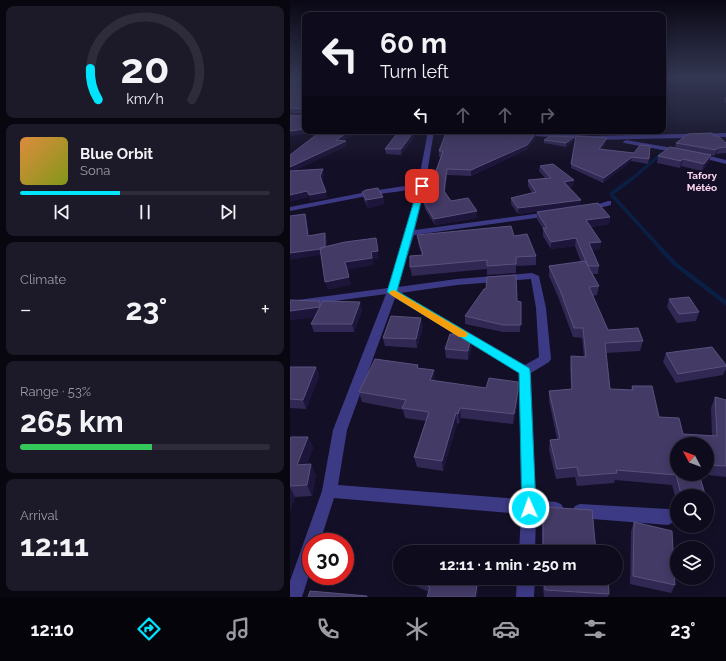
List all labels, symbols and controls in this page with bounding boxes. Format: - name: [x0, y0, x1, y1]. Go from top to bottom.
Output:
- text: 60 m: [380, 27, 447, 60]
- icon: left: [314, 28, 366, 80]
- text: 20: [121, 44, 169, 93]
- text: Turn left: [380, 61, 449, 82]
- text: km/h: [126, 91, 164, 107]
- icon: left: [410, 104, 432, 126]
- icon: ahead: [452, 104, 474, 126]
- icon: ahead: [494, 104, 516, 126]
- icon: right: [536, 104, 558, 126]
- text: Blue Orbit: [80, 145, 153, 163]
- text: Sona: [80, 163, 110, 178]
- pin: [405, 169, 439, 203]
- district label: Tafory Météo: [687, 170, 718, 193]
- icon: arrive: [411, 175, 433, 197]
- icon: previous: [51, 201, 73, 223]
- icon: pause: [134, 201, 156, 223]
- icon: next: [217, 201, 239, 223]
- text: Climate: [20, 272, 66, 287]
- text: 23°: [125, 292, 167, 327]
- text: −: [20, 296, 32, 322]
- text: +: [261, 296, 270, 322]
- text: Range · 53%: [20, 384, 91, 399]
- text: 265 km: [20, 404, 124, 439]
- north arrow: [670, 437, 714, 481]
- map controls: [670, 437, 714, 585]
- position arrow: [508, 487, 550, 529]
- button: search: [670, 489, 714, 533]
- text: Arrival: [20, 508, 58, 523]
- text: 12:11: [20, 528, 89, 563]
- speed limit sign: 30: [302, 533, 354, 585]
- button: layers: [670, 541, 714, 585]
- text: 12:11 · 1 min · 250 m: [440, 556, 576, 574]
- icon: directions: [135, 615, 163, 643]
- icon: music: [224, 615, 252, 643]
- icon: phone: [314, 615, 342, 643]
- icon: climate: [403, 615, 431, 643]
- icon: car: [492, 615, 520, 643]
- icon: filters: [581, 615, 609, 643]
- text: 12:10: [31, 619, 74, 640]
- text: 23°: [670, 619, 695, 640]

